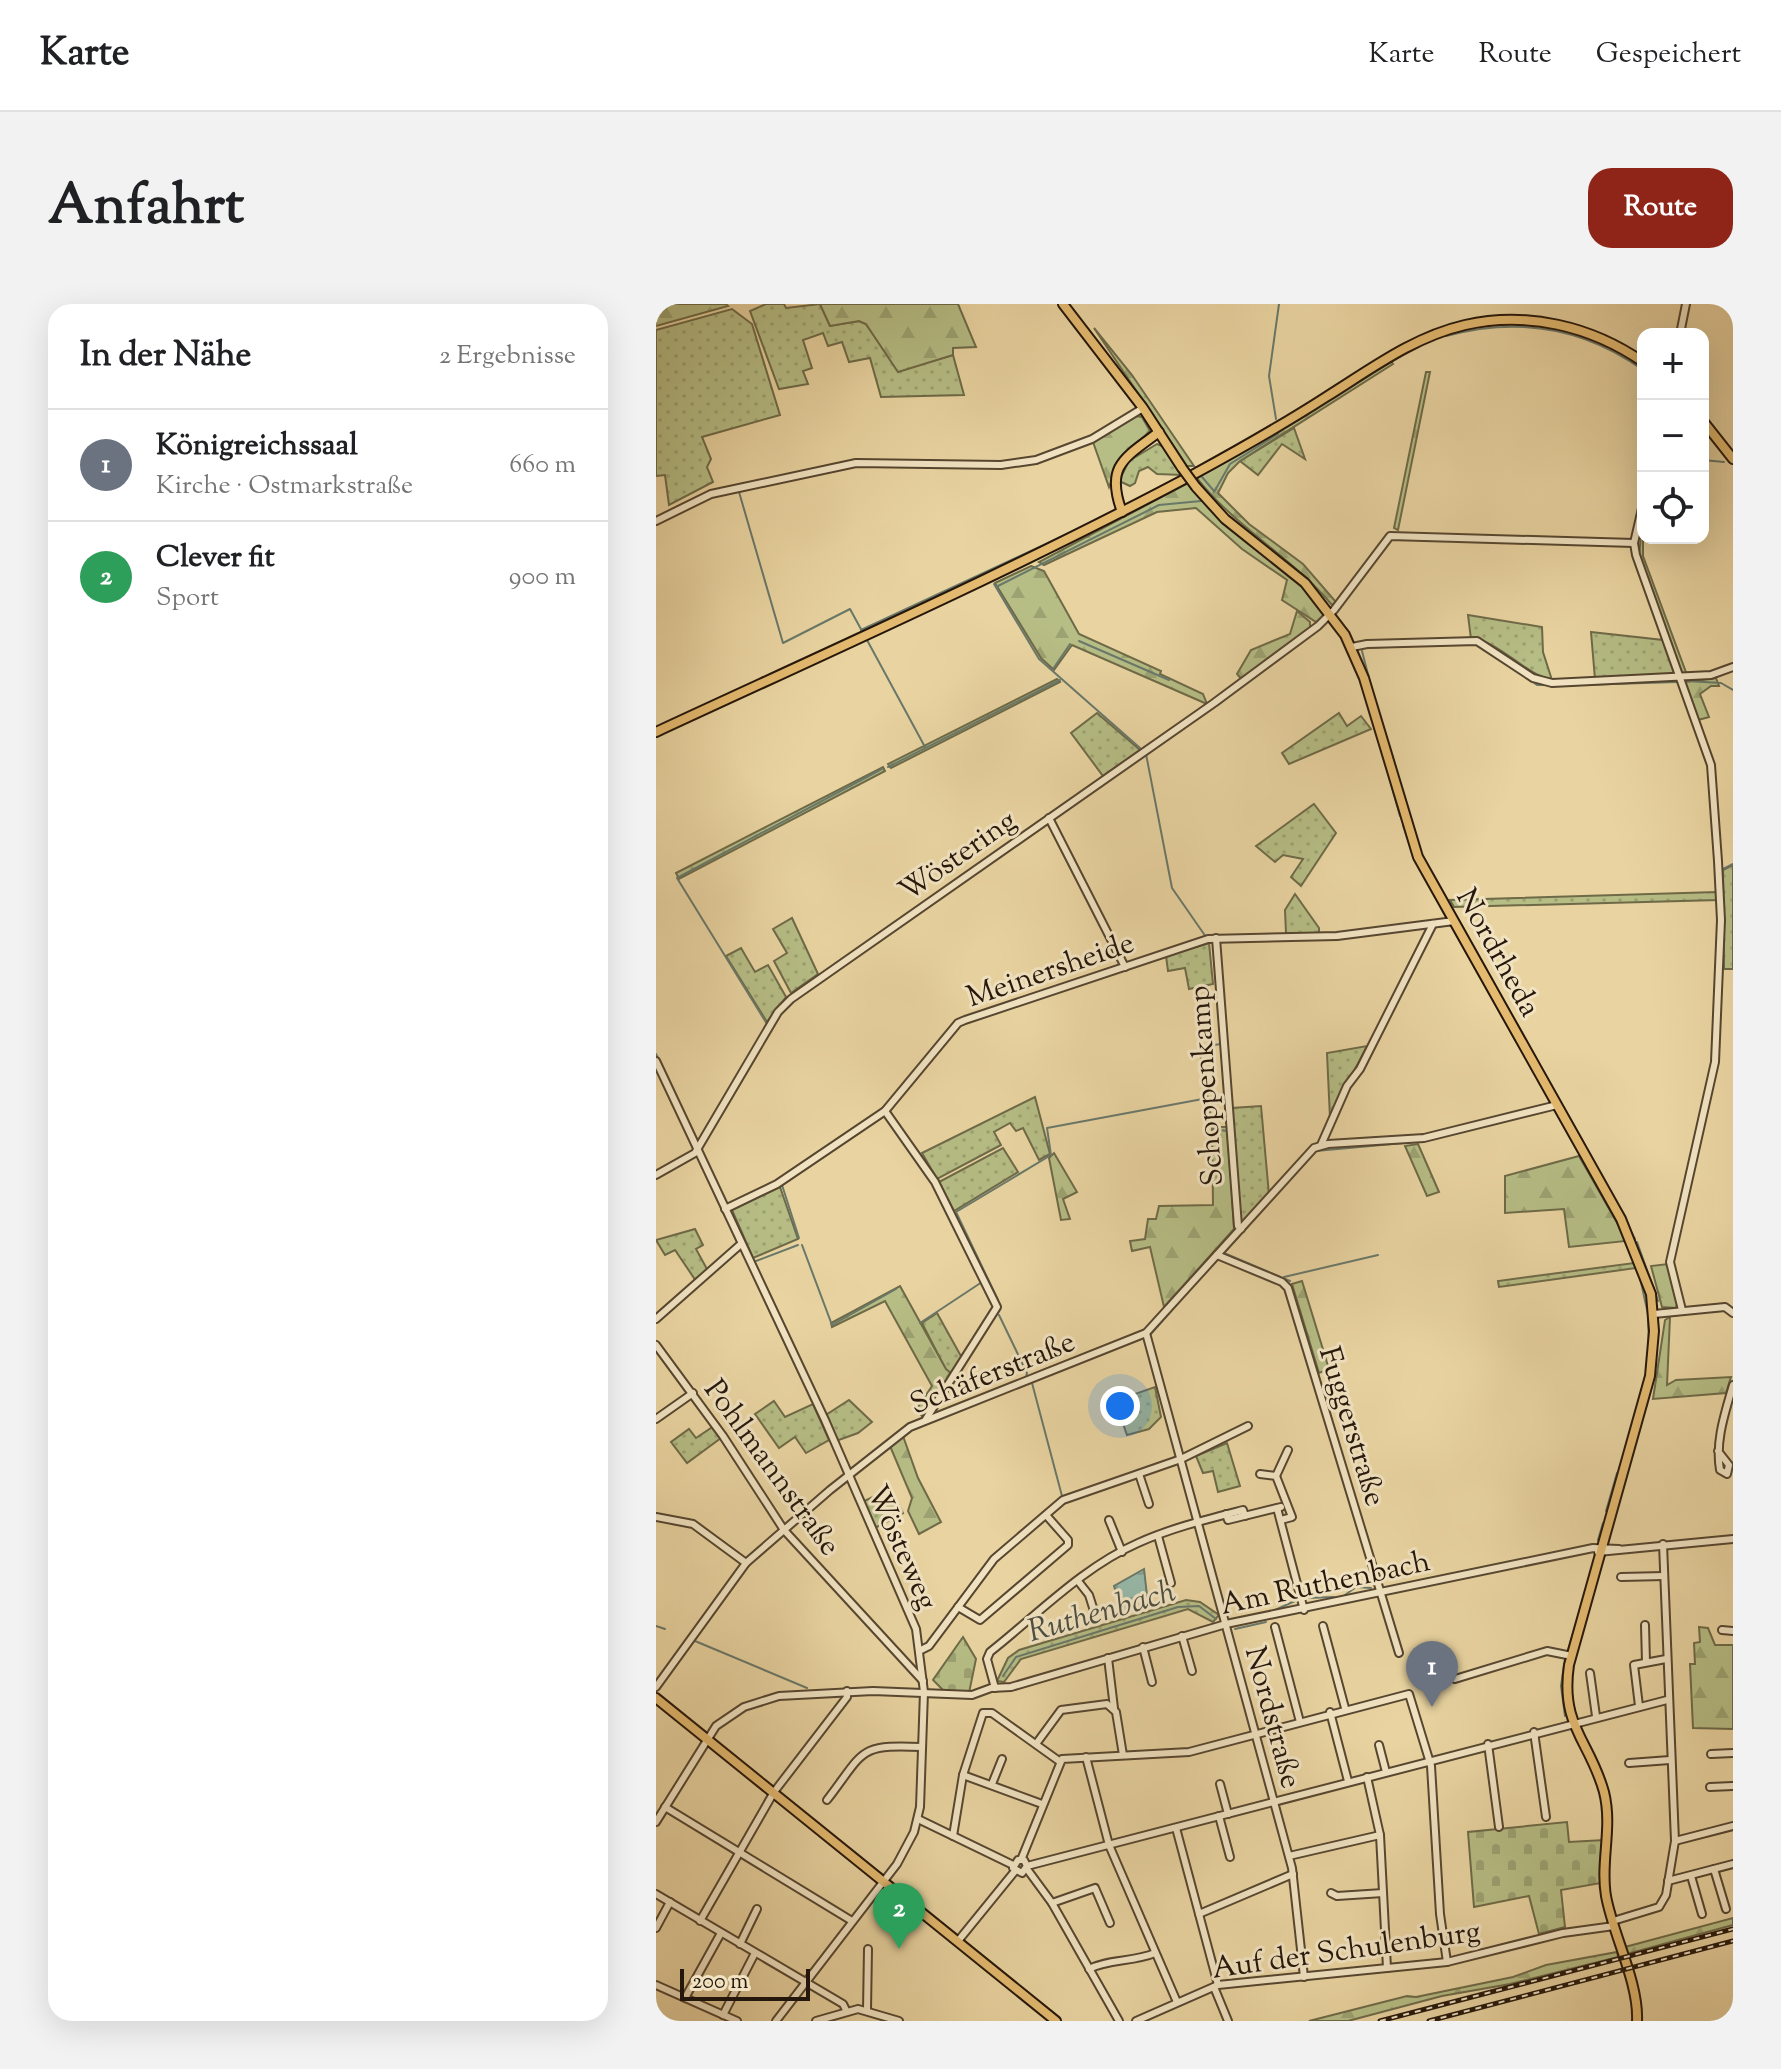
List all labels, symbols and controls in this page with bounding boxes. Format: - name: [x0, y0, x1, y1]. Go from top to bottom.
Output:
- text: Karte: [40, 28, 129, 82]
- text: Karte: [1369, 35, 1434, 75]
- text: Route: [1478, 35, 1552, 75]
- text: Gespeichert: [1596, 35, 1741, 75]
- text: Anfahrt: [48, 168, 244, 249]
- button: Route: [1588, 168, 1733, 248]
- map controls: [1637, 328, 1709, 544]
- button: +: [1637, 328, 1709, 400]
- text: In der Nähe: [80, 332, 251, 381]
- text: 2 Ergebnisse: [439, 338, 576, 375]
- button: −: [1637, 400, 1709, 472]
- text: Königreichssaal: [156, 425, 358, 468]
- text: 1: [102, 447, 110, 484]
- text: 660 m: [509, 447, 576, 484]
- text: Kirche · Ostmarkstraße: [156, 468, 413, 505]
- button: locate: [1637, 472, 1709, 544]
- text: Clever fit: [156, 537, 275, 580]
- text: 2: [100, 559, 112, 596]
- text: 900 m: [509, 559, 576, 596]
- text: Sport: [156, 580, 219, 617]
- street label: Wöstering: [891, 801, 1026, 913]
- street label: Nordrheda: [1444, 881, 1550, 1025]
- street label: Meinersheide: [961, 923, 1140, 1020]
- street label: Schoppenkamp: [1179, 984, 1236, 1187]
- street label: Schäferstraße: [904, 1322, 1082, 1427]
- street label: Fuggerstraße: [1306, 1342, 1395, 1512]
- street label: Pohlmannstraße: [692, 1371, 850, 1566]
- your location: [1100, 1386, 1140, 1426]
- street label: Wösteweg: [854, 1479, 947, 1617]
- street label: Am Ruthenbach: [1217, 1541, 1435, 1628]
- water label: Ruthenbach: [1023, 1570, 1181, 1656]
- pin: 1: [1406, 1641, 1458, 1707]
- street label: Nordstraße: [1232, 1642, 1311, 1793]
- pin: 2: [873, 1883, 925, 1949]
- street label: Auf der Schulenburg: [1209, 1911, 1483, 1992]
- scale bar: [680, 1965, 810, 2001]
- text: 200 m: [692, 1967, 748, 1999]

